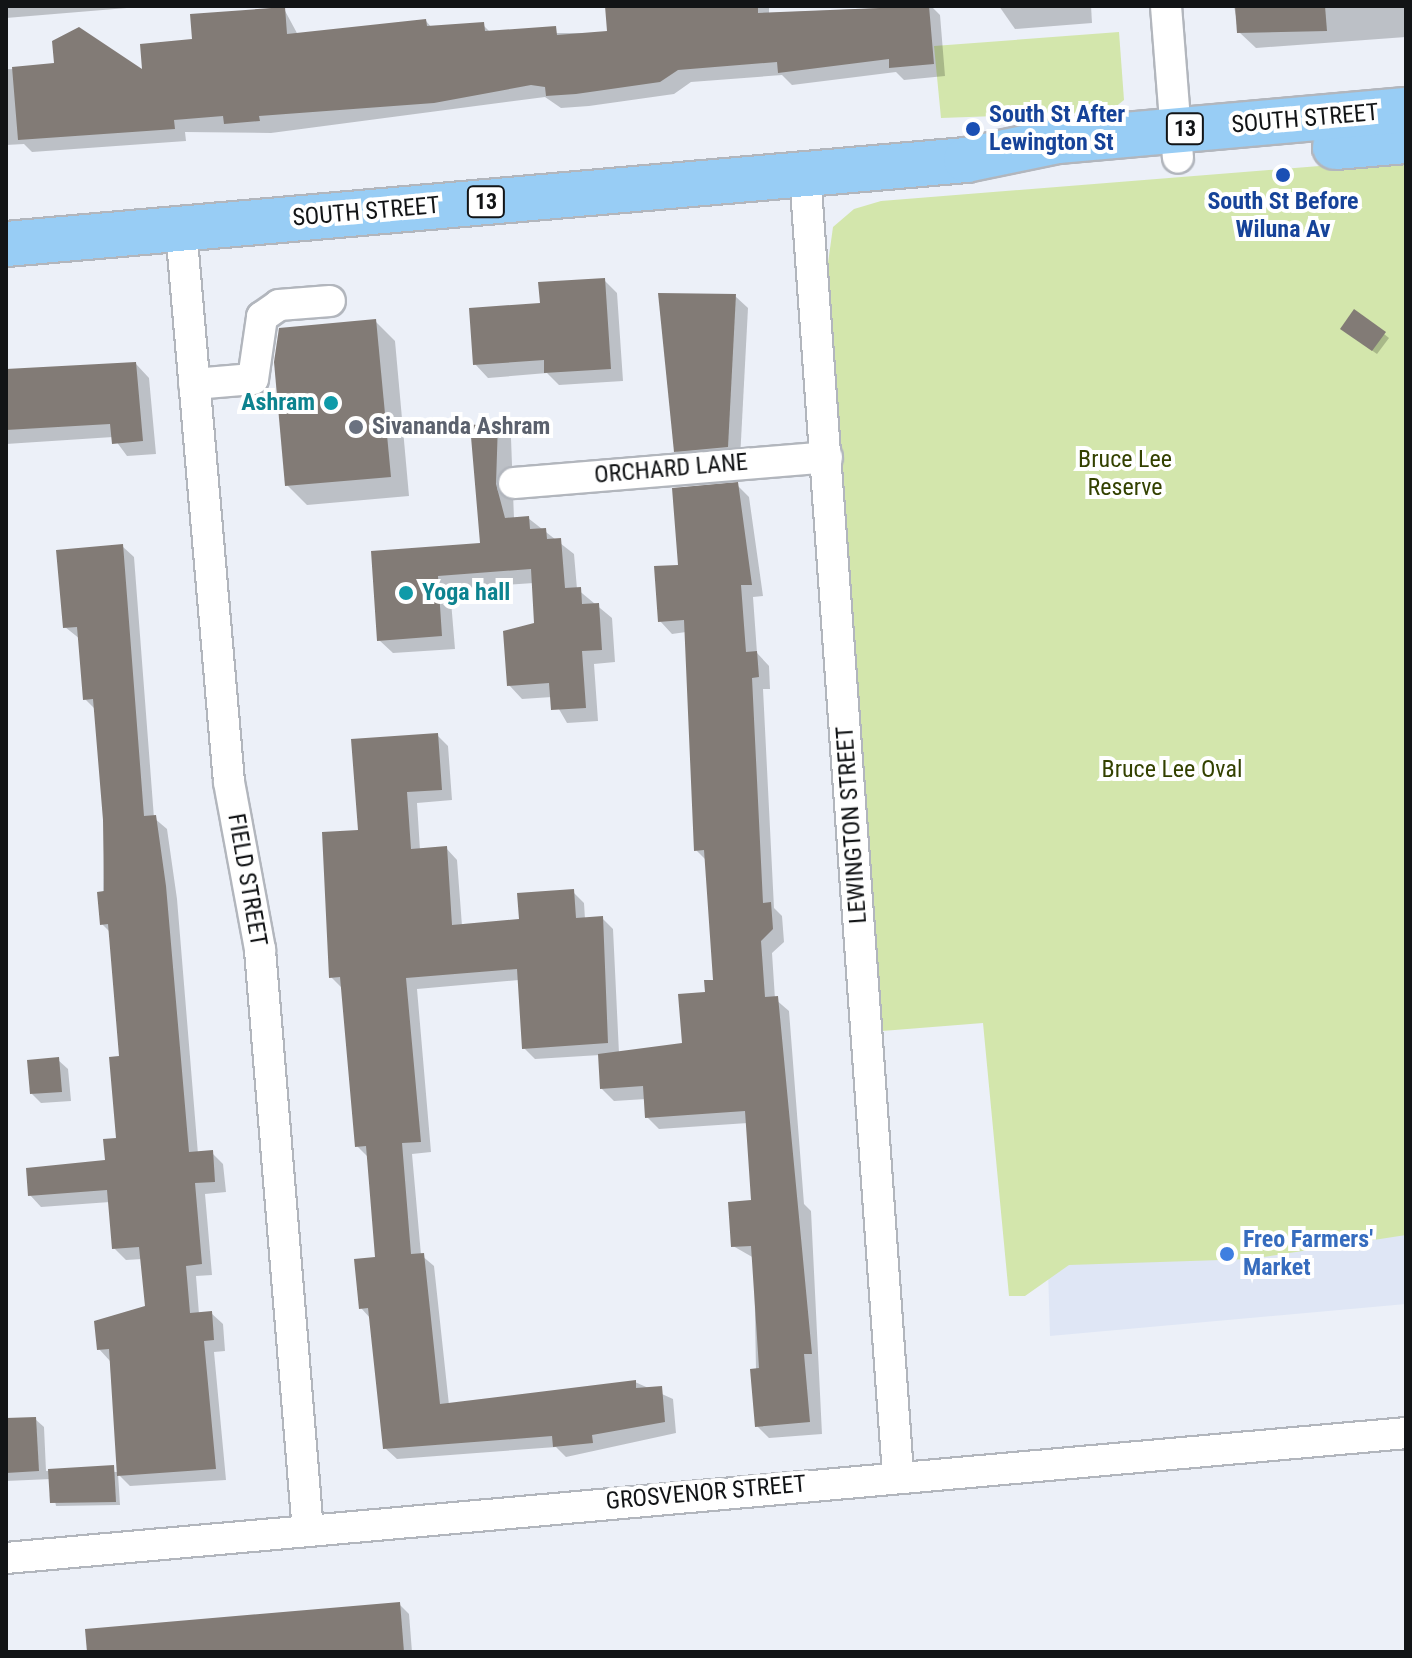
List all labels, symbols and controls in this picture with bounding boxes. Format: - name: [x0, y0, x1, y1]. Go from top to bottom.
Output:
- street label: SOUTH STREET: [1230, 98, 1380, 140]
- place label: South St After Lewington St: [989, 101, 1125, 157]
- road number: 13: [1165, 111, 1205, 147]
- marker: South St After Lewington St: [964, 120, 982, 138]
- marker: South St Before Wiluna Av: [1274, 166, 1292, 184]
- road number: 13: [466, 184, 506, 220]
- place label: South St Before Wiluna Av: [1207, 188, 1359, 244]
- street label: SOUTH STREET: [291, 191, 441, 233]
- place label: Ashram: [241, 389, 315, 417]
- marker: Ashram: [322, 394, 340, 412]
- place label: Sivananda Ashram: [372, 413, 550, 441]
- marker: Sivananda Ashram: [347, 418, 365, 436]
- park label: Bruce Lee Reserve: [1078, 446, 1172, 502]
- street label: ORCHARD LANE: [593, 448, 749, 490]
- place label: Yoga hall: [422, 579, 510, 607]
- marker: Yoga hall: [397, 584, 415, 602]
- street label: LEWINGTON STREET: [831, 725, 873, 925]
- park label: Bruce Lee Oval: [1102, 756, 1242, 784]
- street label: FIELD STREET: [221, 811, 273, 949]
- place label: Freo Farmers' Market: [1243, 1226, 1373, 1282]
- marker: Freo Farmers' Market: [1218, 1245, 1236, 1263]
- street label: GROSVENOR STREET: [605, 1470, 807, 1516]

